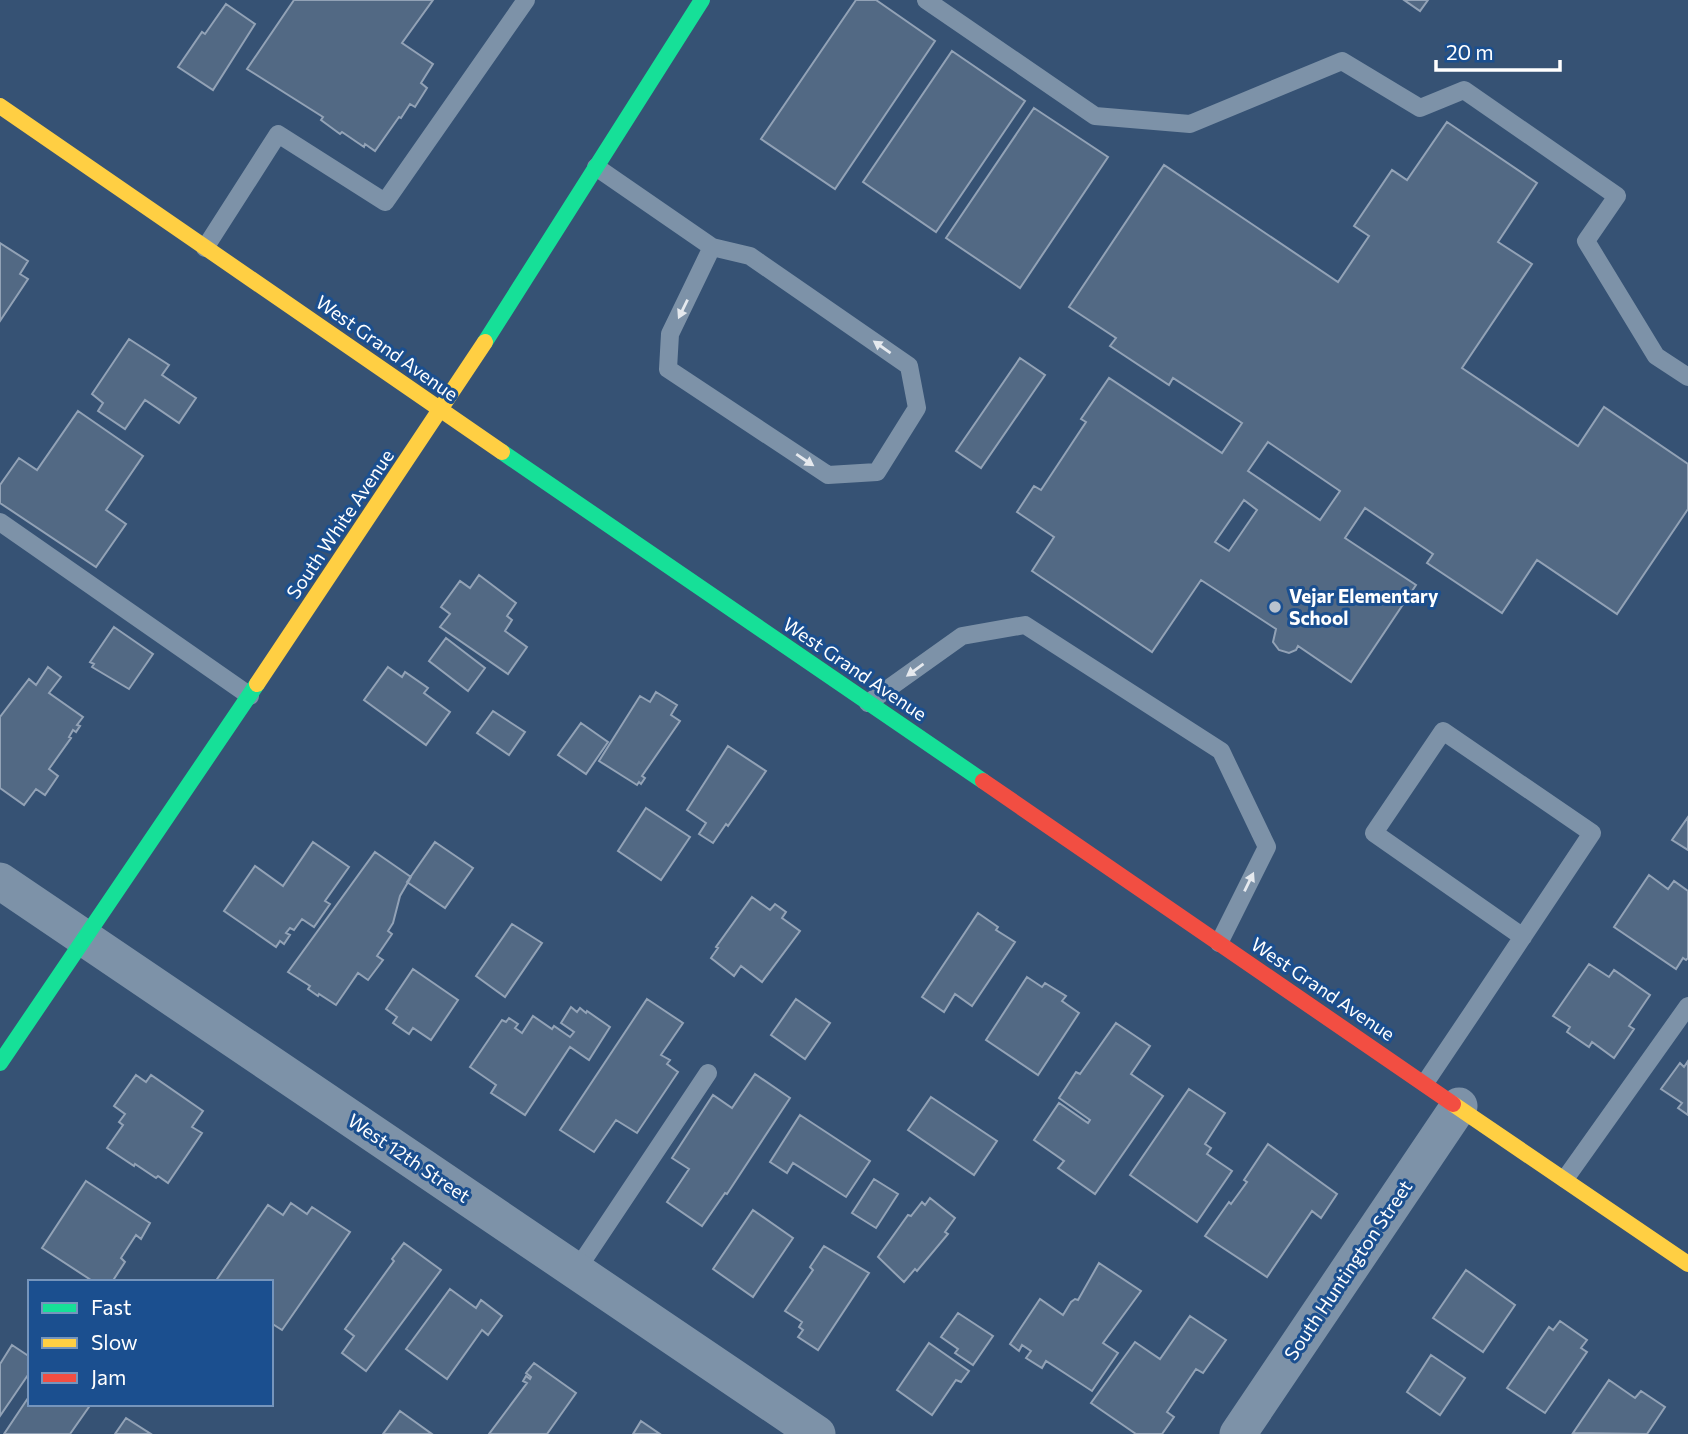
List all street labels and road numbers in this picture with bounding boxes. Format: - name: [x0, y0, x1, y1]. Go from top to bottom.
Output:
- street label: West Grand Avenue: [312, 290, 463, 405]
- street label: South White Avenue: [281, 445, 398, 603]
- street label: West Grand Avenue: [779, 612, 931, 725]
- street label: West Grand Avenue: [1247, 932, 1399, 1045]
- street label: West 12th Street: [344, 1108, 475, 1207]
- street label: South Huntington Street: [1279, 1175, 1417, 1364]

